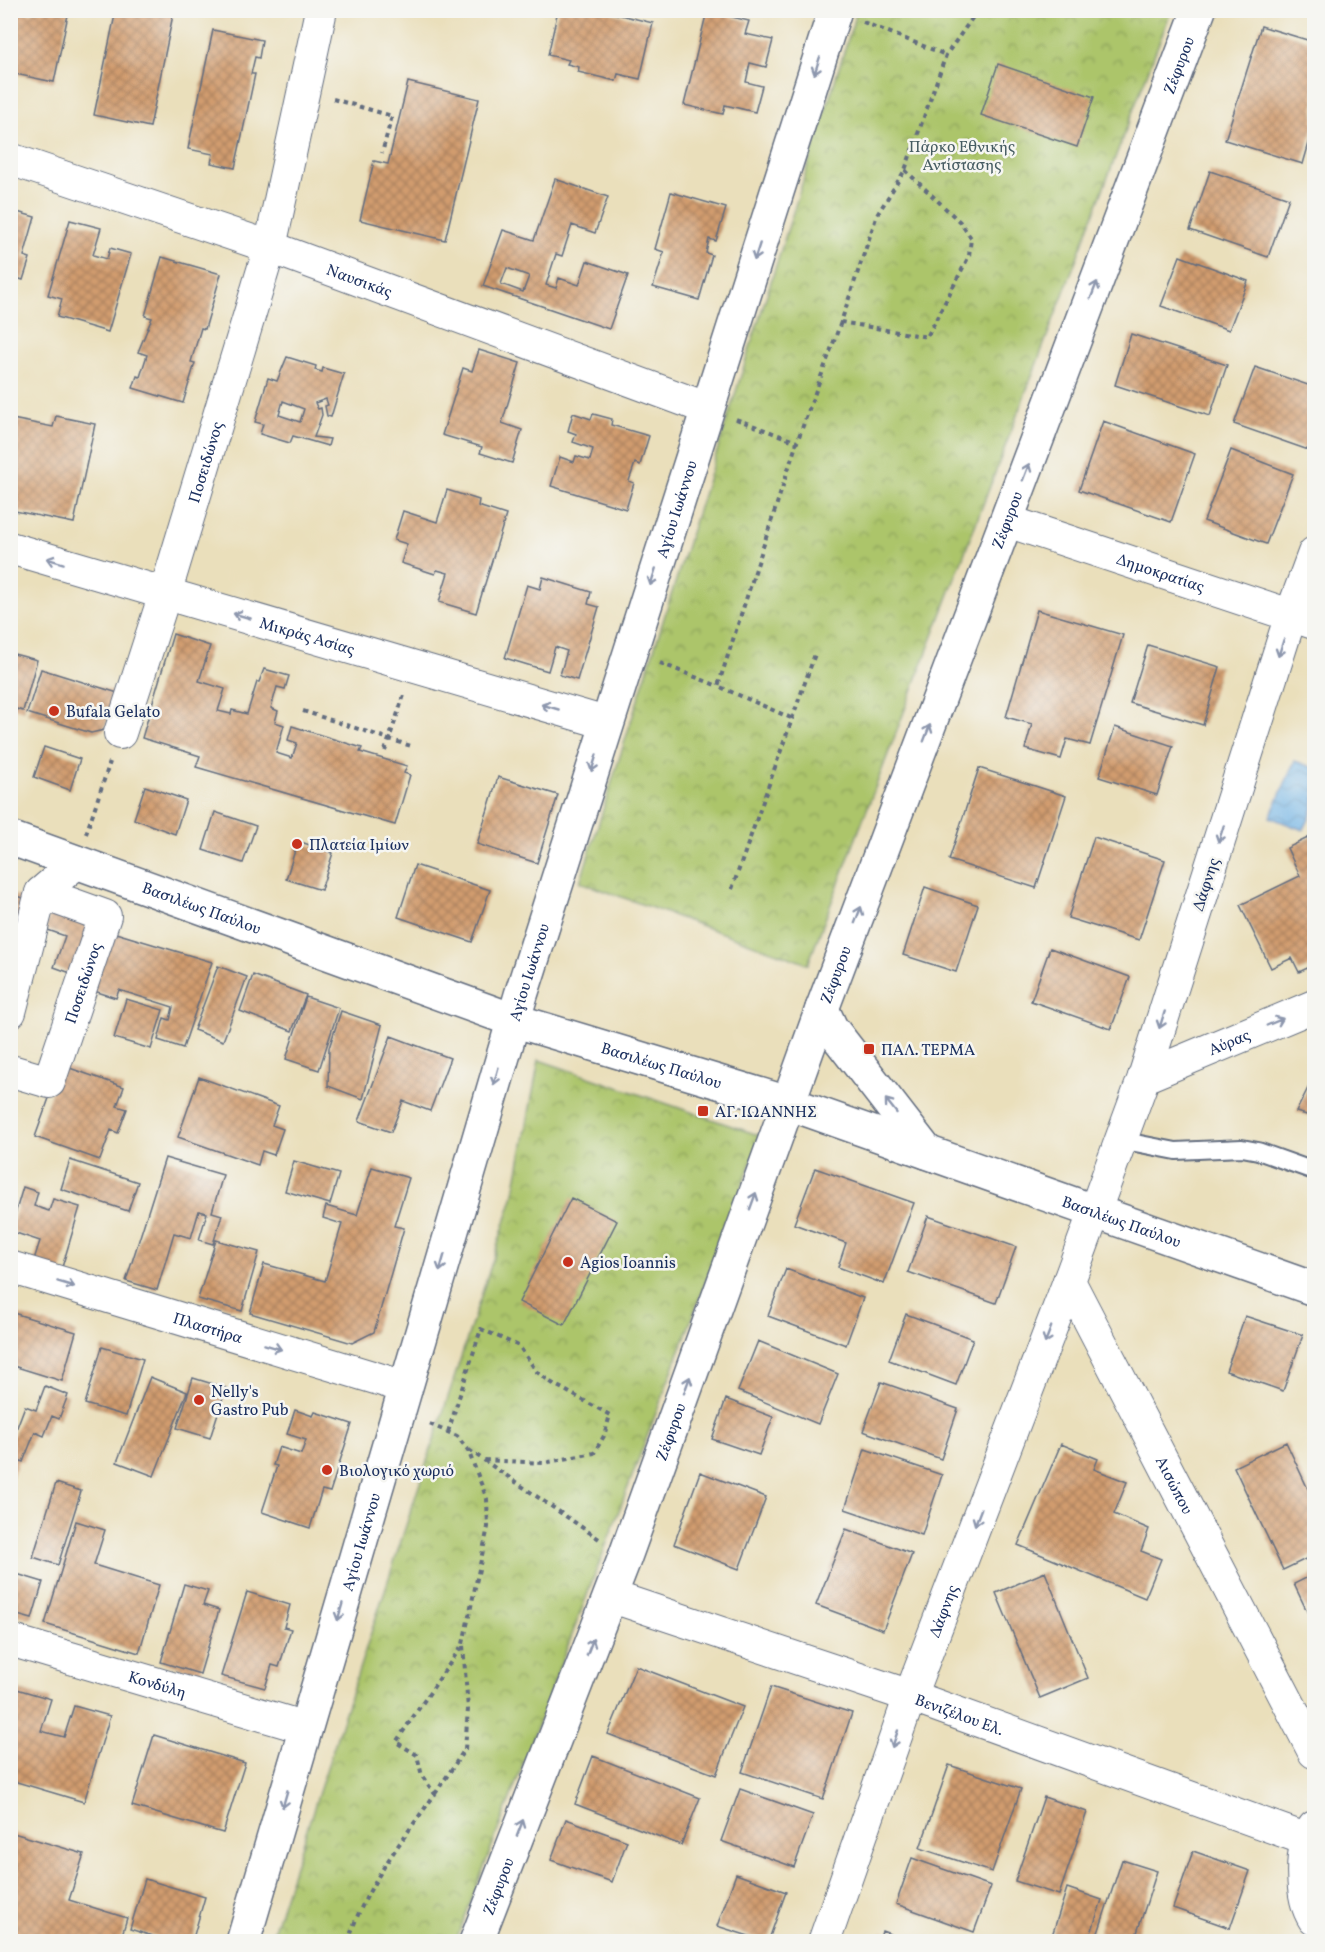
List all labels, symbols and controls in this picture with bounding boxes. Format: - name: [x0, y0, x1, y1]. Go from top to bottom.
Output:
- street label: Ζέφυρου: [1159, 34, 1201, 98]
- one-way arrow: [811, 56, 822, 75]
- park label: Πάρκο Εθνικής Αντίστασης: [909, 137, 1015, 177]
- one-way arrow: [751, 242, 762, 261]
- street label: Ναυσικάς: [323, 260, 395, 304]
- one-way arrow: [1090, 281, 1101, 299]
- street label: Ποσειδώνος: [184, 419, 230, 506]
- street label: Αγίου Ιωάννου: [652, 458, 704, 561]
- one-way arrow: [1021, 463, 1032, 482]
- street label: Ζέφυρου: [988, 488, 1029, 552]
- street label: Δημοκρατίας: [1113, 549, 1207, 599]
- one-way arrow: [46, 555, 65, 566]
- one-way arrow: [646, 567, 657, 586]
- one-way arrow: [233, 610, 252, 622]
- street label: Μικράς Ασίας: [257, 613, 357, 662]
- one-way arrow: [1275, 638, 1286, 657]
- one-way arrow: [541, 701, 560, 712]
- place label: Bufala Gelato: [66, 702, 160, 724]
- marker: Bufala Gelato: [47, 704, 61, 718]
- one-way arrow: [922, 724, 933, 743]
- one-way arrow: [588, 753, 599, 772]
- one-way arrow: [1215, 824, 1226, 843]
- place label: Πλατεία Ιμίων: [309, 835, 409, 857]
- marker: Πλατεία Ιμίων: [290, 837, 304, 851]
- street label: Δάφνης: [1188, 855, 1226, 914]
- street label: Βασιλέως Παύλου: [139, 878, 264, 941]
- one-way arrow: [853, 907, 864, 925]
- street label: Αγίου Ιωάννου: [505, 921, 556, 1024]
- street label: Ποσειδώνος: [60, 940, 108, 1027]
- street label: Ζέφυρου: [816, 943, 858, 1007]
- one-way arrow: [1156, 1010, 1167, 1029]
- one-way arrow: [1266, 1016, 1284, 1027]
- street label: Αύρας: [1205, 1025, 1254, 1062]
- street label: Βασιλέως Παύλου: [598, 1038, 724, 1095]
- place label: ΠΑΛ. ΤΕΡΜΑ: [881, 1040, 975, 1062]
- marker: ΠΑΛ. ΤΕΡΜΑ: [862, 1042, 876, 1056]
- one-way arrow: [490, 1066, 501, 1085]
- one-way arrow: [885, 1098, 898, 1114]
- place label: ΑΓ. ΙΩΑΝΝΗΣ: [715, 1102, 817, 1124]
- marker: ΑΓ. ΙΩΑΝΝΗΣ: [696, 1104, 710, 1118]
- street label: Βασιλέως Παύλου: [1058, 1192, 1184, 1254]
- one-way arrow: [748, 1193, 759, 1211]
- place label: Agios Ioannis: [580, 1253, 676, 1275]
- one-way arrow: [436, 1254, 447, 1273]
- marker: Agios Ioannis: [561, 1255, 575, 1269]
- one-way arrow: [57, 1279, 76, 1290]
- street label: Πλαστήρα: [170, 1308, 245, 1350]
- one-way arrow: [1042, 1326, 1053, 1344]
- one-way arrow: [263, 1342, 282, 1353]
- one-way arrow: [682, 1376, 693, 1395]
- place label: Nelly's Gastro Pub: [211, 1382, 289, 1422]
- marker: Nelly's Gastro Pub: [192, 1393, 206, 1407]
- street label: Ζέφυρου: [651, 1400, 693, 1464]
- street label: Αισώπου: [1149, 1453, 1198, 1519]
- place label: Βιολογικό χωριό: [339, 1461, 454, 1483]
- marker: Βιολογικό χωριό: [320, 1463, 334, 1477]
- street label: Αγίου Ιωάννου: [338, 1490, 387, 1594]
- one-way arrow: [972, 1508, 983, 1526]
- street label: Δάφνης: [924, 1582, 965, 1641]
- one-way arrow: [333, 1602, 345, 1621]
- one-way arrow: [586, 1638, 597, 1656]
- street label: Κονδύλη: [125, 1667, 189, 1705]
- street label: Βενιζέλου Ελ.: [911, 1690, 1006, 1742]
- one-way arrow: [888, 1729, 899, 1748]
- one-way arrow: [279, 1789, 290, 1808]
- one-way arrow: [515, 1819, 526, 1838]
- street label: Ζέφυρου: [478, 1855, 521, 1919]

